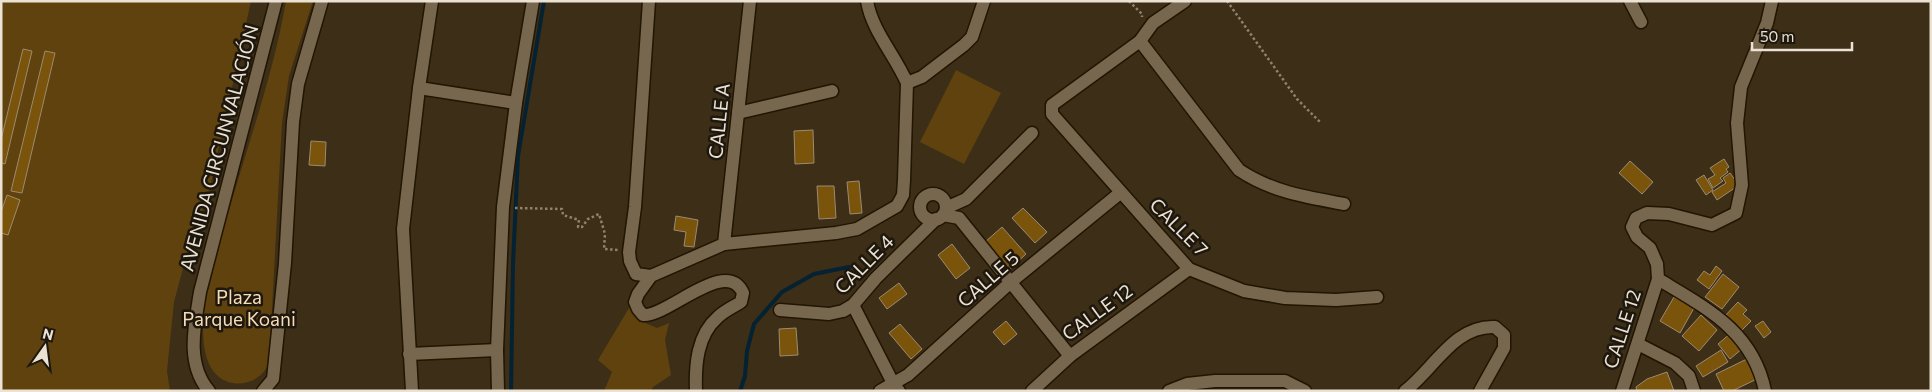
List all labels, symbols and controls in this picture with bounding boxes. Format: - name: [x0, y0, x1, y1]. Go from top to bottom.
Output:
- scale bar: [1752, 20, 1852, 52]
- street label: AVENIDA CIRCUNVALACIÓN: [174, 22, 263, 274]
- text: 50 m: [1760, 27, 1794, 45]
- street label: CALLE A: [703, 82, 734, 160]
- street label: CALLE 7: [1145, 193, 1213, 261]
- street label: CALLE 4: [829, 229, 898, 298]
- street label: CALLE 5: [952, 246, 1023, 311]
- street label: CALLE 12: [1057, 278, 1136, 345]
- park label: Plaza Parque Koani: [182, 285, 296, 330]
- street label: CALLE 12: [1598, 287, 1645, 371]
- north arrow: [20, 322, 70, 372]
- text: N: [41, 324, 55, 343]

